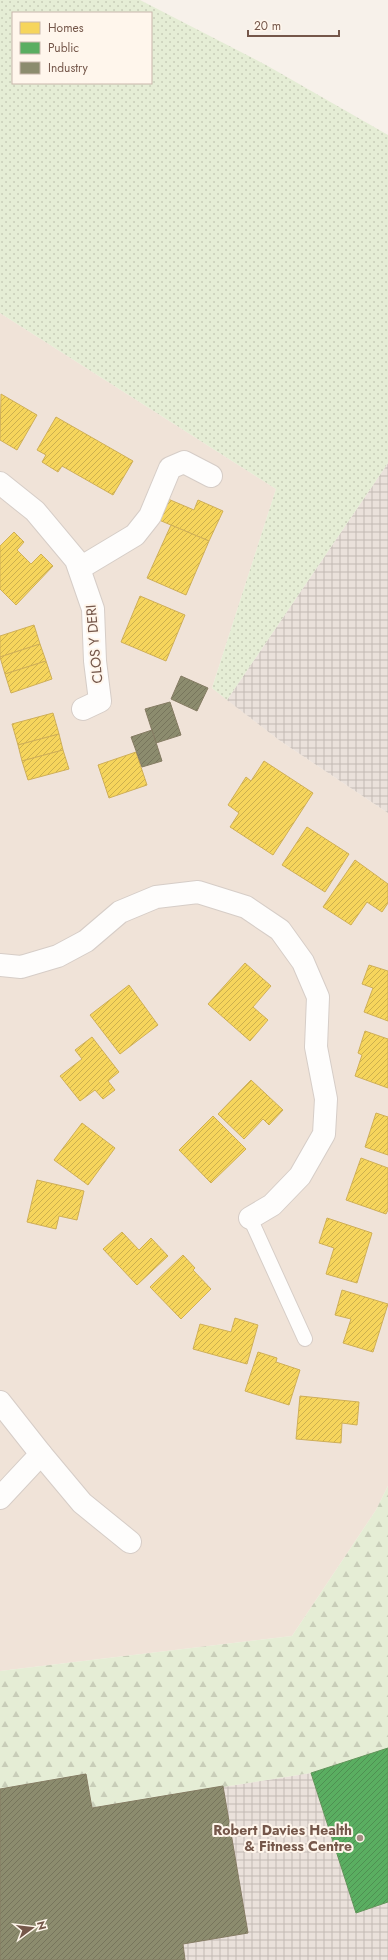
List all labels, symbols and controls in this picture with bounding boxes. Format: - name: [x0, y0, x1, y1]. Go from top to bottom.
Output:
- legend: [12, 12, 152, 84]
- scale bar: [248, 12, 339, 38]
- text: 20 m: [254, 17, 281, 35]
- text: Homes: [48, 19, 84, 37]
- text: Public: [48, 39, 79, 57]
- text: Industry: [48, 59, 89, 77]
- street label: CLOS Y DERI: [81, 604, 107, 684]
- place label: Robert Davies Health & Fitness Centre: [213, 1820, 352, 1856]
- marker: Robert Davies Health & Fitness Centre: [355, 1833, 365, 1843]
- north arrow: [12, 1908, 52, 1948]
- text: N: [33, 1919, 51, 1932]

